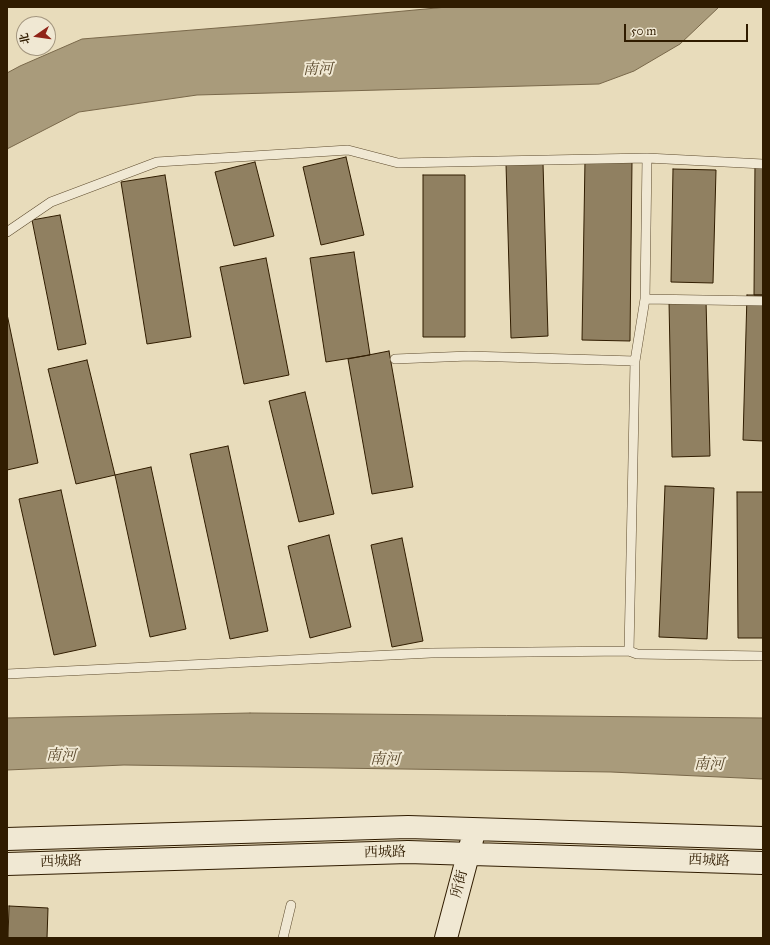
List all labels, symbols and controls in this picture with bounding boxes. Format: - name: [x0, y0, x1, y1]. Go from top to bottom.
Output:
- north arrow: [16, 16, 56, 56]
- scale bar: [626, 16, 750, 42]
- text: 50 m: [631, 24, 656, 38]
- text: 北: [17, 32, 32, 45]
- water label: 南河: [303, 61, 333, 79]
- water label: 南河: [46, 747, 76, 765]
- water label: 南河: [370, 751, 400, 769]
- water label: 南河: [694, 756, 724, 774]
- street label: 西城路: [364, 844, 406, 862]
- street label: 西城路: [688, 852, 730, 870]
- street label: 西城路: [40, 853, 82, 871]
- street label: 所街: [448, 868, 472, 900]

